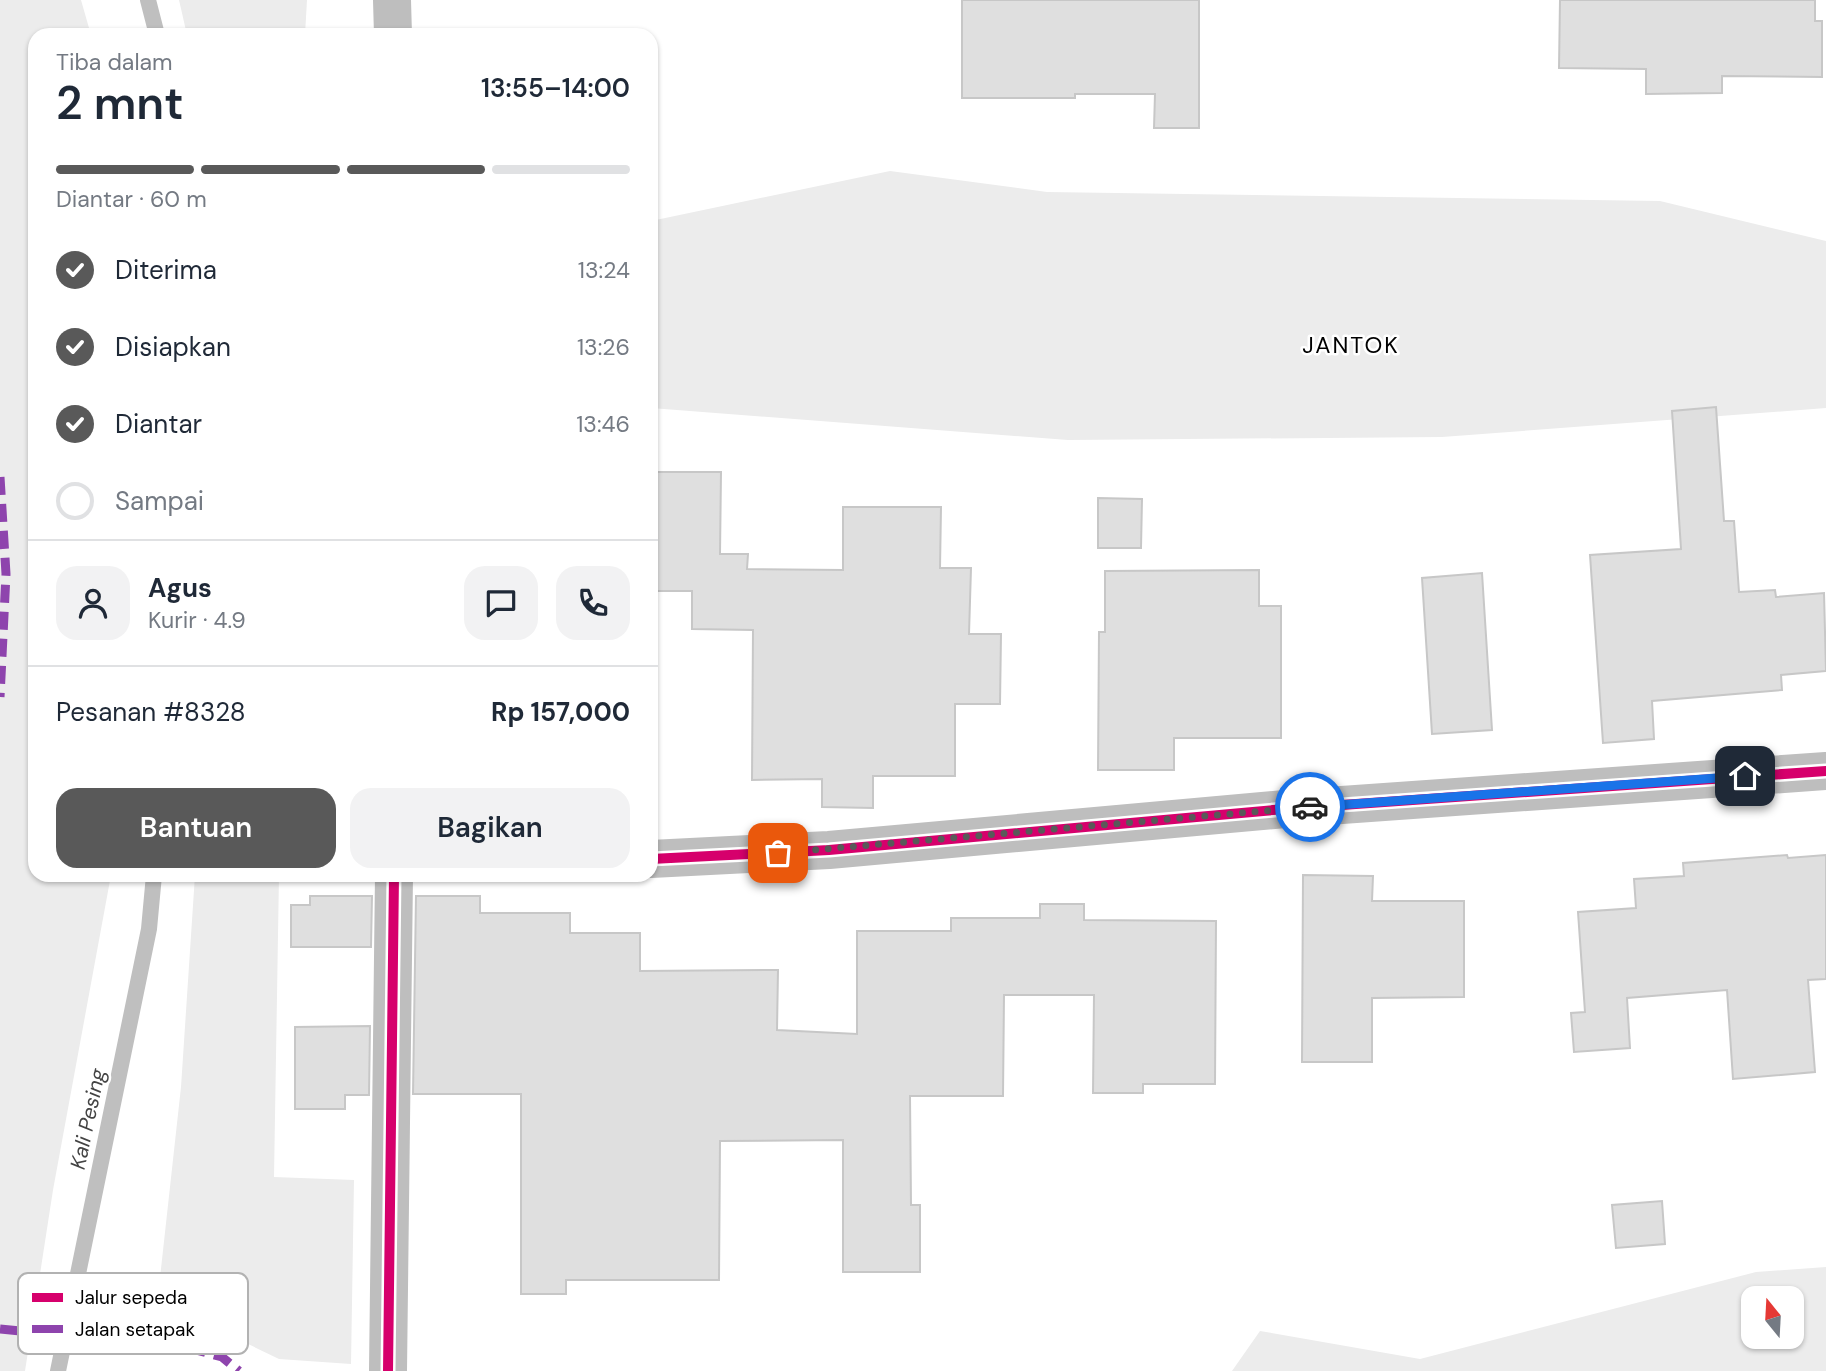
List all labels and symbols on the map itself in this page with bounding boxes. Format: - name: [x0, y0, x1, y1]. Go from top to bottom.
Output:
- district label: JANTOK: [1302, 330, 1400, 360]
- pin: [1715, 746, 1775, 806]
- courier: [1275, 772, 1345, 842]
- pin: [748, 823, 808, 883]
- water label: Kali Pesing: [64, 1066, 112, 1172]
- legend: [18, 1273, 248, 1354]
- text: Jalur sepeda: [75, 1285, 187, 1310]
- north arrow: [1741, 1286, 1804, 1349]
- text: Jalan setapak: [75, 1317, 195, 1342]

